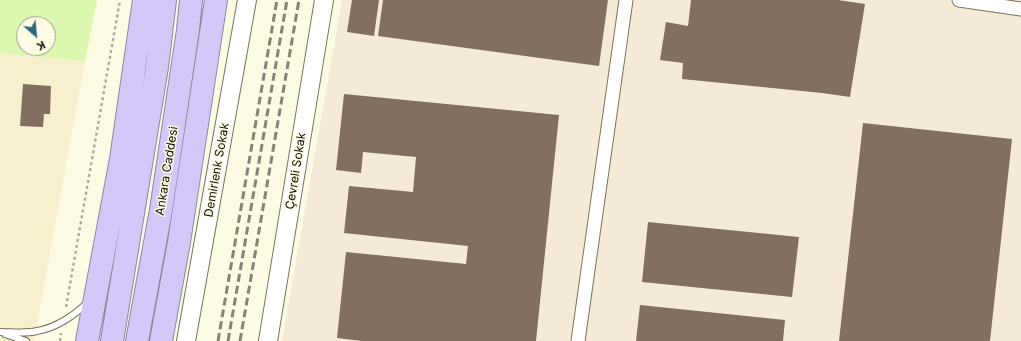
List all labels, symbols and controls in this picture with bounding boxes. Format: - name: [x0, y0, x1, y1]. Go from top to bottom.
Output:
- north arrow: [16, 16, 56, 56]
- text: K: [34, 38, 48, 54]
- street label: Demirlenk Sokak: [202, 122, 232, 218]
- street label: Ankara Caddesi: [153, 126, 181, 216]
- street label: Çevreli Sokak: [283, 132, 309, 210]

